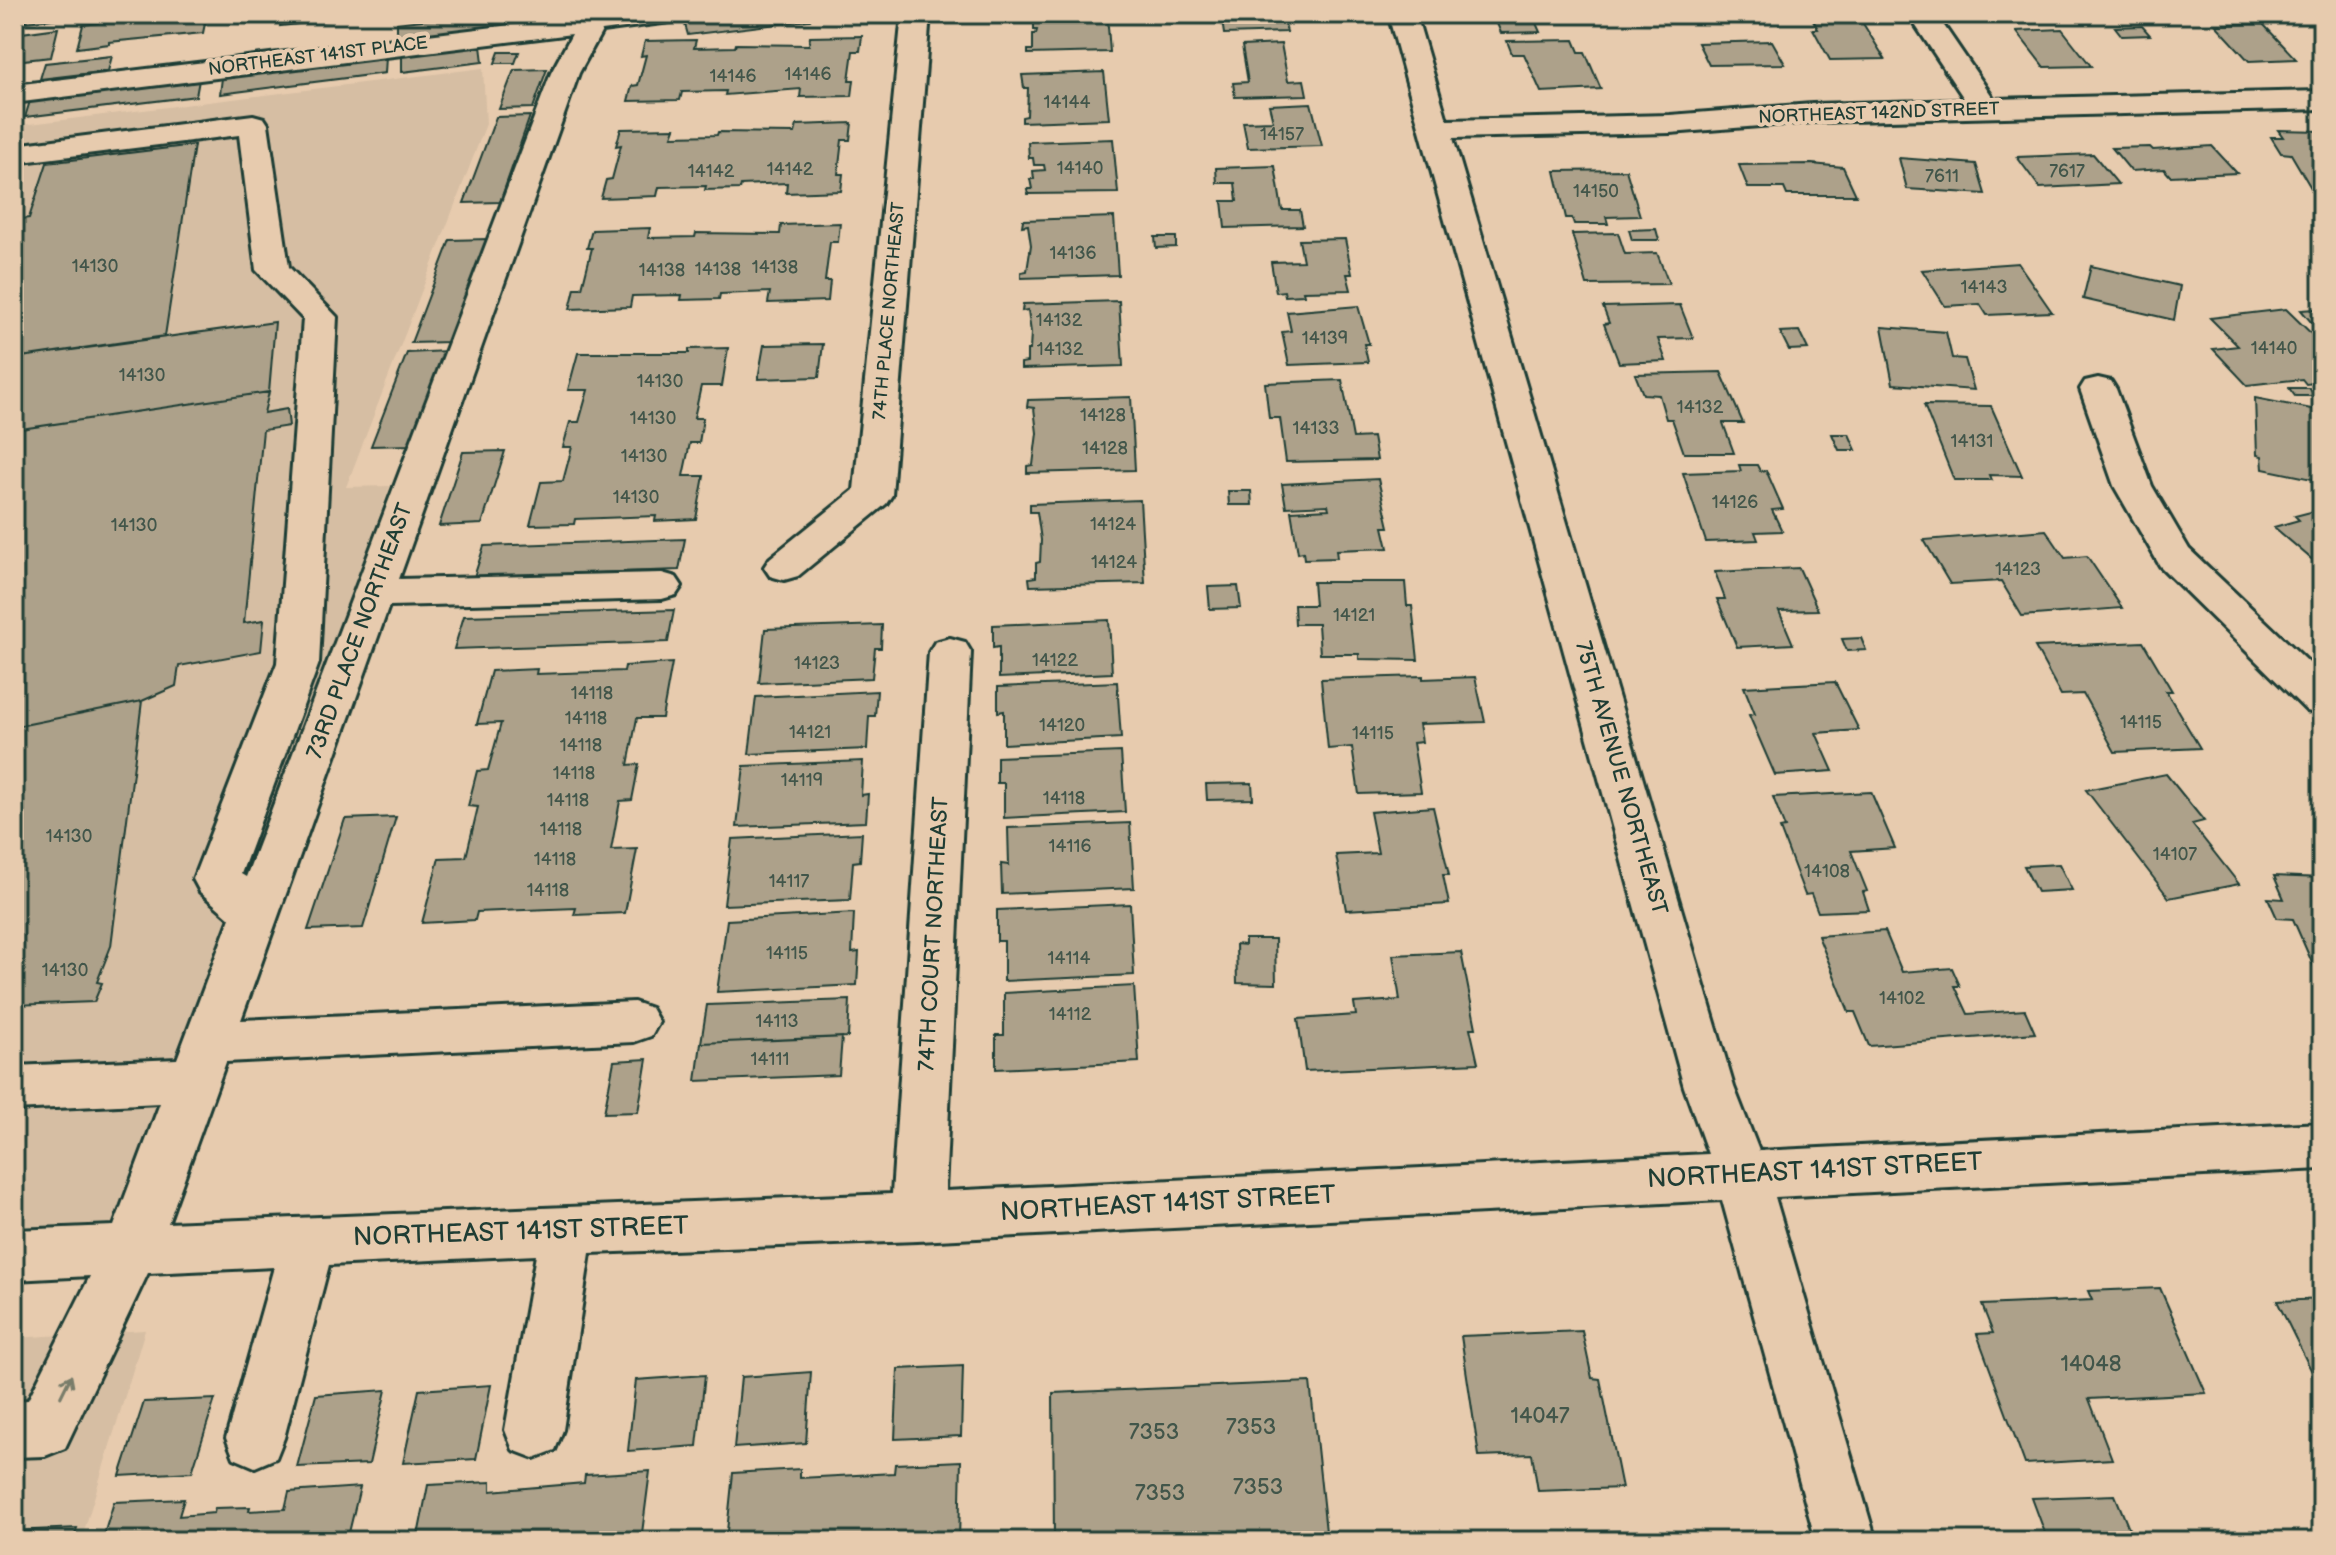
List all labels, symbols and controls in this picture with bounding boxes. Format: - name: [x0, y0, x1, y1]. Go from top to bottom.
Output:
- street label: NORTHEAST 141ST PLACE: [207, 32, 429, 80]
- house number: 14146: [785, 64, 831, 85]
- house number: 14146: [710, 66, 756, 87]
- house number: 14144: [1044, 92, 1090, 113]
- street label: NORTHEAST 142ND STREET: [1758, 98, 2000, 128]
- house number: 14157: [1260, 124, 1304, 145]
- house number: 14140: [1057, 158, 1103, 179]
- house number: 14142: [767, 159, 814, 180]
- house number: 14142: [688, 161, 735, 182]
- house number: 7617: [2049, 161, 2085, 182]
- house number: 7611: [1925, 166, 1959, 187]
- house number: 14150: [1573, 181, 1619, 202]
- street label: 74TH PLACE NORTHEAST: [869, 201, 909, 421]
- house number: 14136: [1050, 243, 1096, 264]
- house number: 14130: [72, 256, 118, 277]
- house number: 14138: [752, 257, 798, 278]
- house number: 14138: [695, 259, 741, 280]
- house number: 14138: [639, 260, 685, 281]
- house number: 14143: [1961, 277, 2007, 298]
- house number: 14132: [1036, 310, 1083, 331]
- house number: 14139: [1302, 328, 1348, 349]
- house number: 14140: [2251, 338, 2297, 359]
- house number: 14132: [1037, 339, 1084, 360]
- house number: 14130: [119, 365, 165, 386]
- house number: 14130: [637, 371, 683, 392]
- house number: 14132: [1677, 397, 1724, 418]
- house number: 14128: [1080, 405, 1126, 426]
- house number: 14130: [630, 408, 676, 429]
- house number: 14133: [1292, 418, 1340, 439]
- house number: 14131: [1951, 431, 1993, 452]
- house number: 14128: [1082, 438, 1128, 459]
- house number: 14130: [621, 446, 667, 467]
- house number: 14130: [613, 487, 659, 508]
- house number: 14126: [1712, 492, 1758, 513]
- street label: 73RD PLACE NORTHEAST: [301, 500, 419, 762]
- house number: 14124: [1090, 514, 1136, 535]
- house number: 14130: [111, 515, 157, 536]
- house number: 14124: [1091, 552, 1137, 573]
- house number: 14123: [1995, 559, 2041, 580]
- house number: 14121: [1333, 605, 1375, 626]
- street label: 75TH AVENUE NORTHEAST: [1569, 638, 1673, 918]
- house number: 14122: [1032, 650, 1078, 671]
- house number: 14123: [794, 653, 840, 674]
- house number: 14118: [571, 683, 613, 704]
- house number: 14118: [565, 708, 607, 729]
- house number: 14115: [2120, 712, 2162, 733]
- house number: 14120: [1039, 715, 1085, 736]
- house number: 14121: [789, 722, 831, 743]
- house number: 14115: [1352, 723, 1394, 744]
- house number: 14118: [560, 735, 602, 756]
- house number: 14118: [553, 763, 595, 784]
- house number: 14119: [781, 770, 823, 791]
- house number: 14118: [1043, 788, 1085, 809]
- house number: 14118: [547, 790, 589, 811]
- street label: 74TH COURT NORTHEAST: [913, 796, 955, 1072]
- house number: 14118: [540, 819, 582, 840]
- house number: 14130: [46, 826, 92, 847]
- house number: 14116: [1049, 836, 1091, 857]
- house number: 14107: [2153, 844, 2197, 865]
- house number: 14118: [534, 849, 576, 870]
- house number: 14108: [1804, 861, 1850, 882]
- house number: 14117: [769, 871, 810, 892]
- house number: 14118: [527, 880, 569, 901]
- house number: 14115: [766, 943, 808, 964]
- house number: 14114: [1048, 948, 1090, 969]
- house number: 14130: [42, 960, 88, 981]
- house number: 14102: [1879, 988, 1925, 1009]
- house number: 14112: [1049, 1004, 1092, 1025]
- house number: 14113: [756, 1011, 798, 1032]
- house number: 14111: [751, 1049, 789, 1070]
- street label: NORTHEAST 141ST STREET: [1646, 1147, 1984, 1195]
- street label: NORTHEAST 141ST STREET: [999, 1180, 1337, 1228]
- street label: NORTHEAST 141ST STREET: [353, 1211, 690, 1253]
- house number: 14048: [2060, 1351, 2122, 1378]
- one-way arrow: [59, 1375, 74, 1399]
- house number: 14047: [1510, 1403, 1570, 1430]
- house number: 7353: [1226, 1414, 1276, 1441]
- house number: 7353: [1129, 1419, 1179, 1446]
- house number: 7353: [1233, 1474, 1283, 1501]
- house number: 7353: [1135, 1480, 1185, 1507]

